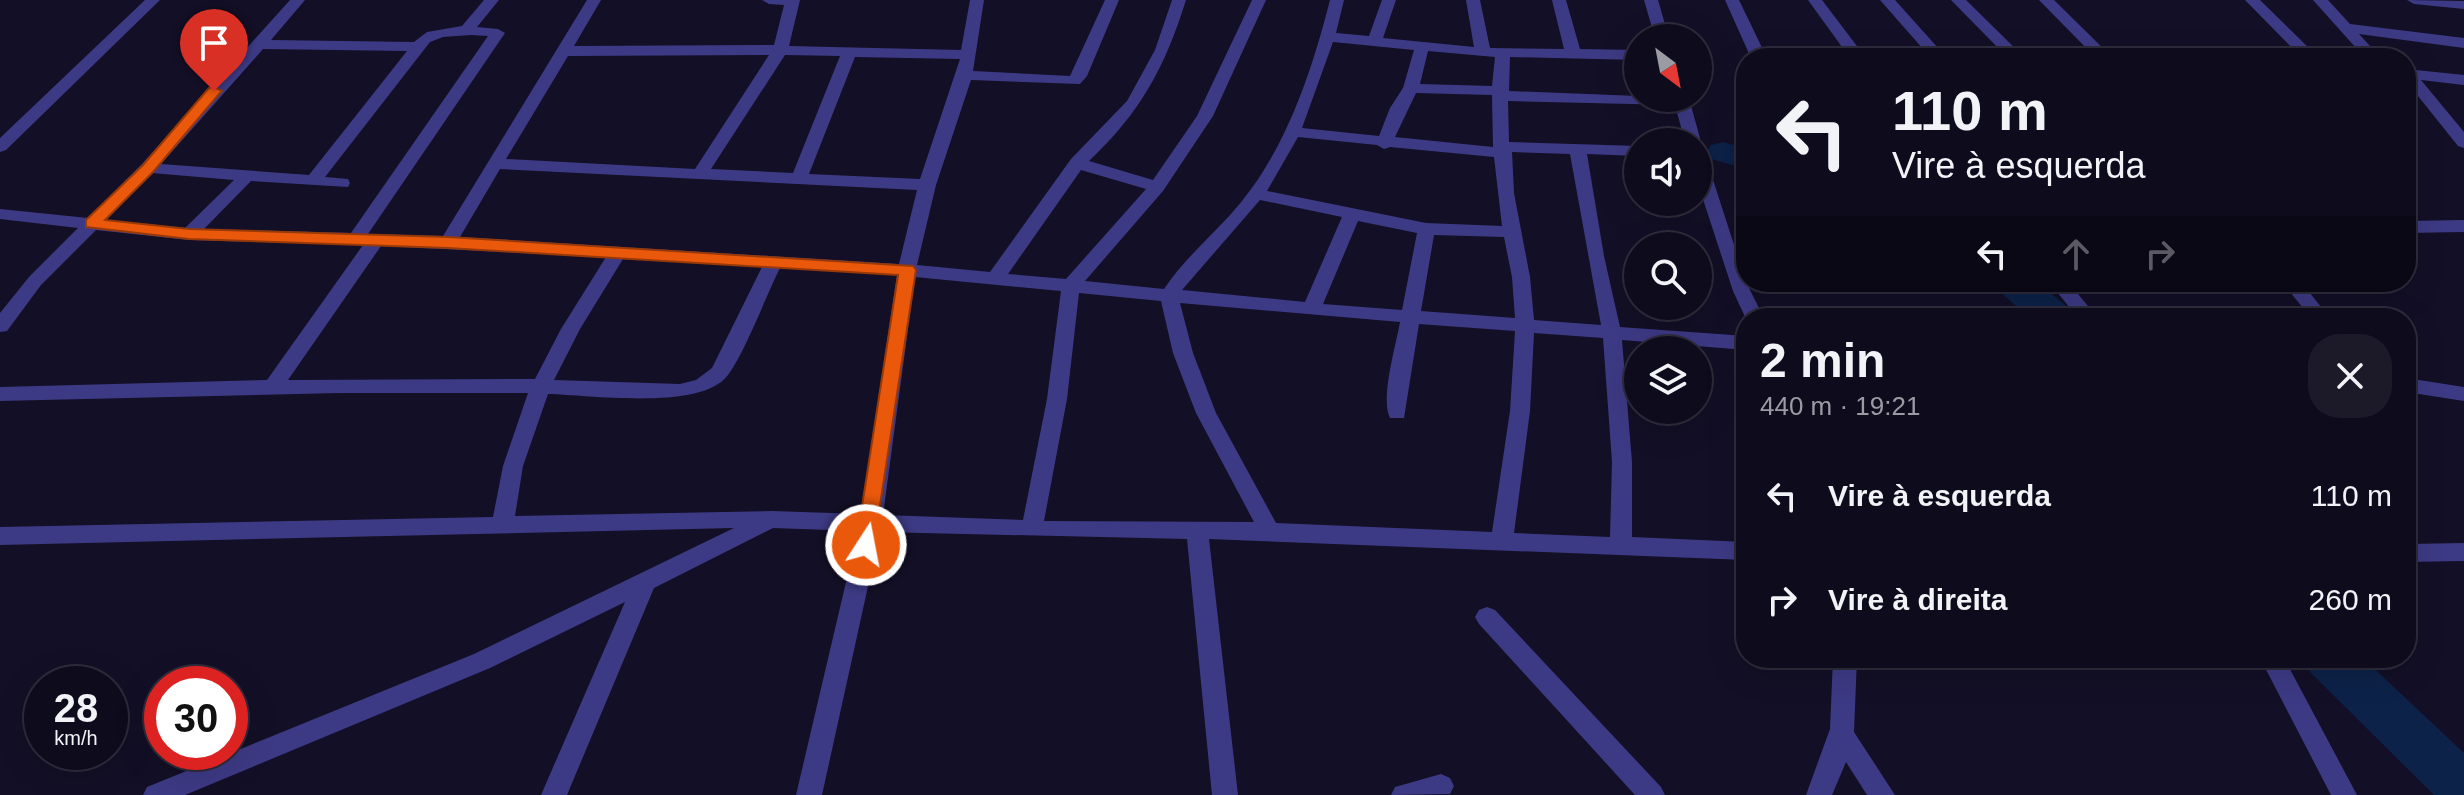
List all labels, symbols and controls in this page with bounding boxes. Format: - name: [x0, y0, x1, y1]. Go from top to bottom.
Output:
- pin: [180, 9, 248, 91]
- icon: arrive: [192, 21, 236, 65]
- north arrow: [1624, 24, 1712, 112]
- map controls: [1624, 24, 1712, 424]
- text: 110 m: [1892, 79, 2048, 142]
- icon: left: [1760, 80, 1864, 184]
- button: sound: [1624, 128, 1712, 216]
- text: Vire à esquerda: [1892, 145, 2146, 186]
- button: search: [1624, 232, 1712, 320]
- icon: left: [1970, 232, 2014, 276]
- icon: ahead: [2054, 232, 2098, 276]
- icon: right: [2138, 232, 2182, 276]
- text: 2 min: [1760, 334, 1885, 387]
- button: close: [2308, 334, 2392, 418]
- button: layers: [1624, 336, 1712, 424]
- text: 440 m · 19:21: [1760, 391, 1920, 421]
- icon: left: [1760, 474, 1804, 518]
- text: Vire à esquerda: [1828, 479, 2051, 512]
- text: 110 m: [2311, 479, 2392, 512]
- position arrow: [824, 503, 908, 587]
- icon: right: [1760, 578, 1804, 622]
- text: Vire à direita: [1828, 583, 2008, 616]
- text: 260 m: [2309, 583, 2392, 616]
- speed limit sign: 30: [144, 666, 248, 770]
- text: 28: [54, 686, 98, 730]
- text: km/h: [54, 727, 98, 749]

